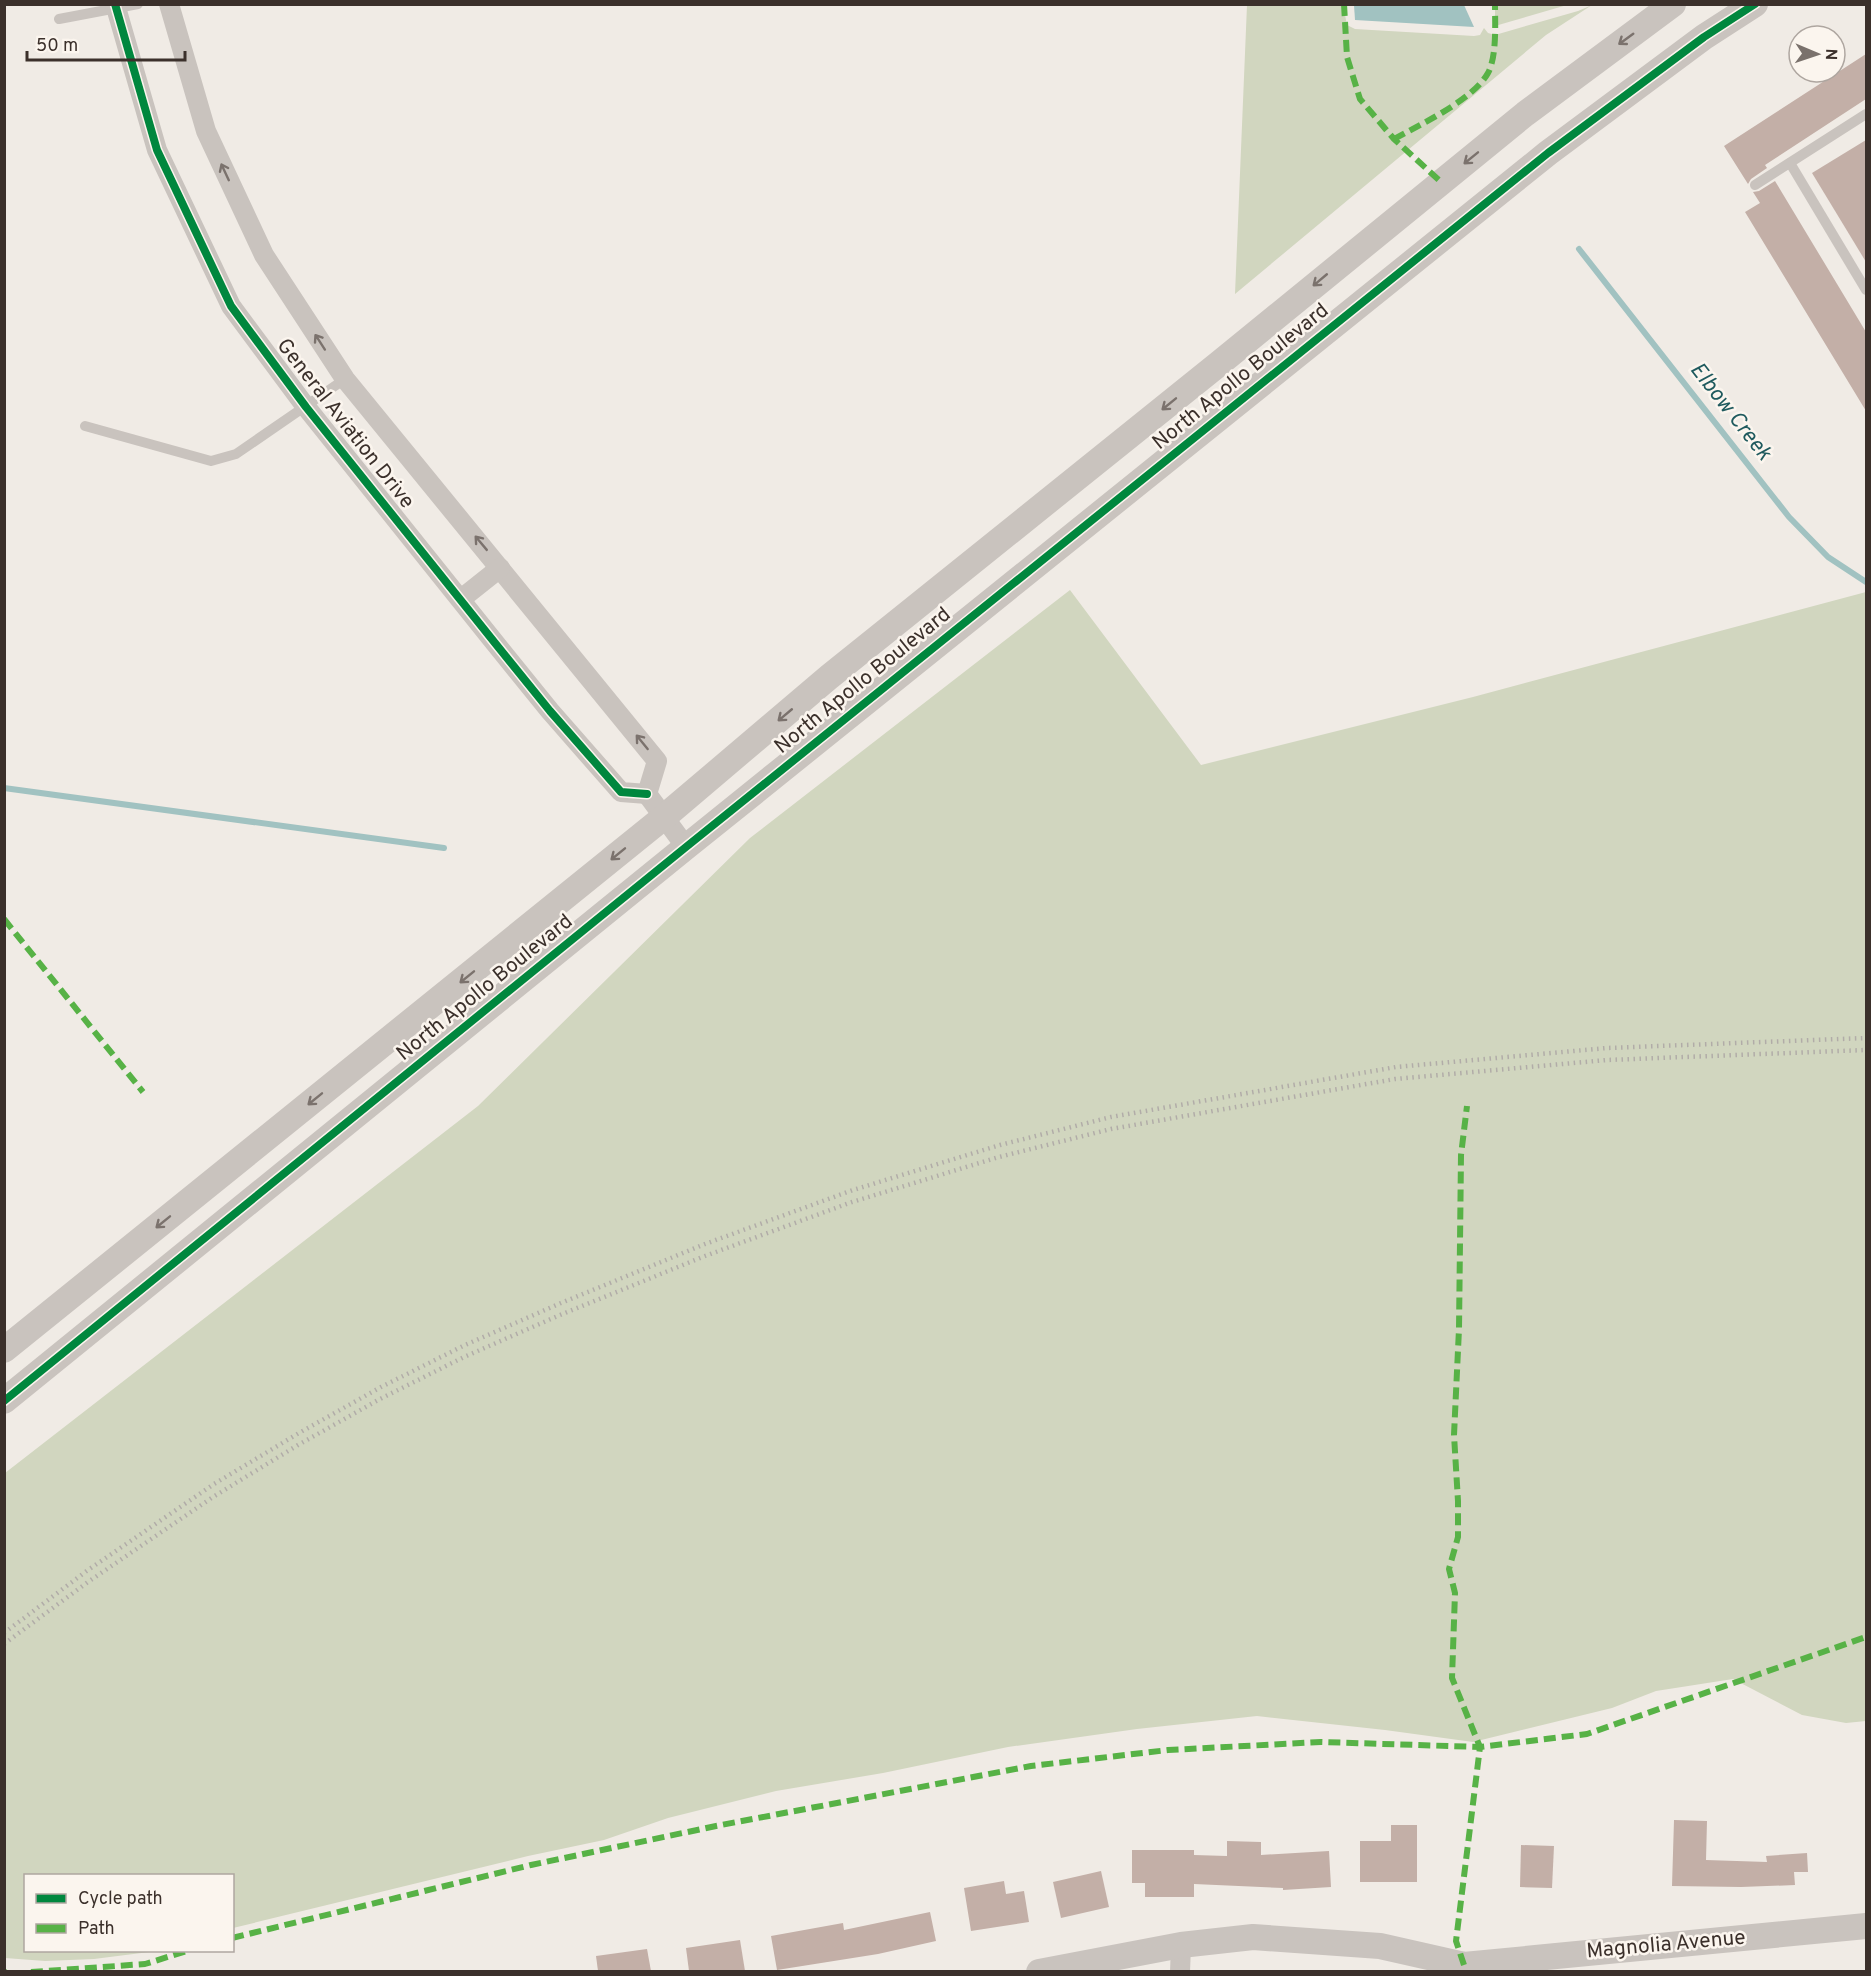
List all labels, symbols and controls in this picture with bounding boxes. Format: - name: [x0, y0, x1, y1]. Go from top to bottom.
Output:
- scale bar: [27, 24, 184, 62]
- north arrow: [1787, 24, 1847, 84]
- one-way arrow: [1618, 33, 1634, 46]
- text: 50 m: [36, 35, 78, 58]
- text: N: [1820, 48, 1840, 61]
- one-way arrow: [1463, 151, 1479, 164]
- one-way arrow: [219, 163, 231, 181]
- one-way arrow: [1312, 274, 1328, 287]
- street label: North Apollo Boulevard: [1147, 298, 1335, 456]
- street label: General Aviation Drive: [270, 333, 420, 515]
- one-way arrow: [314, 334, 326, 351]
- water label: Elbow Creek: [1683, 357, 1777, 467]
- one-way arrow: [1162, 397, 1177, 411]
- one-way arrow: [474, 535, 487, 551]
- street label: North Apollo Boulevard: [769, 602, 957, 760]
- one-way arrow: [777, 708, 793, 721]
- one-way arrow: [636, 734, 649, 750]
- one-way arrow: [611, 848, 627, 861]
- street label: North Apollo Boulevard: [391, 909, 579, 1067]
- one-way arrow: [459, 970, 475, 983]
- one-way arrow: [307, 1093, 323, 1106]
- one-way arrow: [155, 1215, 171, 1228]
- legend: [24, 1874, 234, 1952]
- text: Cycle path: [78, 1888, 163, 1911]
- text: Path: [78, 1918, 115, 1941]
- street label: Magnolia Avenue: [1585, 1925, 1747, 1965]

